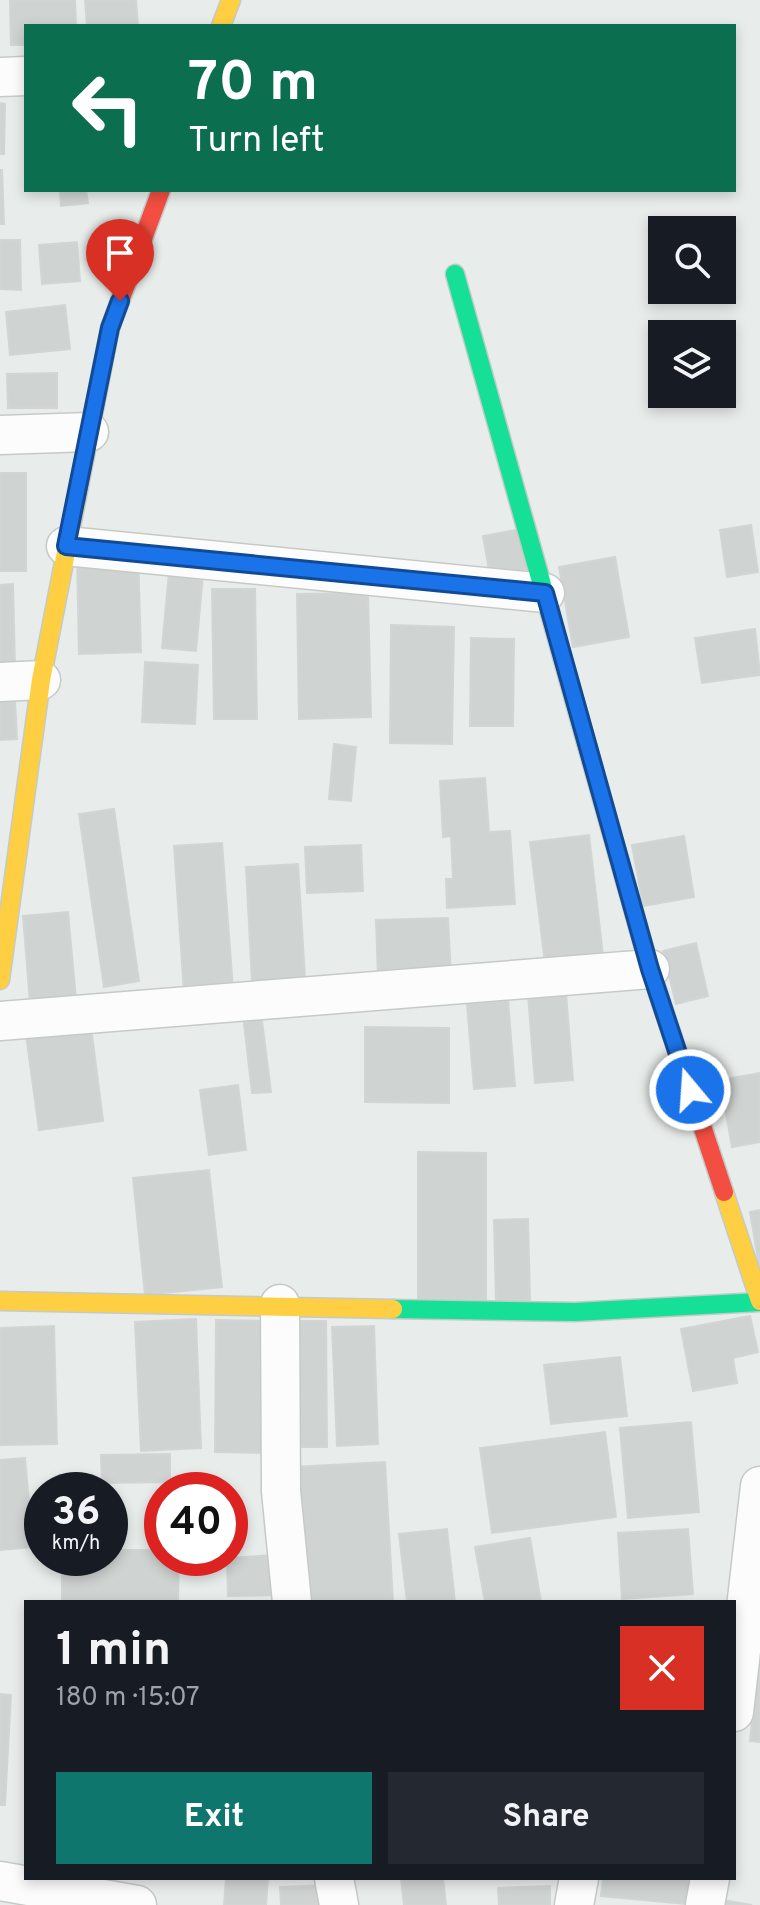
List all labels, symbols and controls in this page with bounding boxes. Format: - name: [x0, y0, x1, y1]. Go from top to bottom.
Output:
- text: 70 m: [188, 50, 318, 120]
- icon: left: [56, 56, 160, 160]
- text: Turn left: [188, 119, 325, 165]
- map controls: [648, 216, 736, 408]
- button: search: [648, 216, 736, 304]
- pin: [86, 219, 154, 301]
- icon: arrive: [98, 231, 142, 275]
- button: layers: [648, 320, 736, 408]
- position arrow: [648, 1048, 732, 1132]
- speed limit sign: 40: [144, 1472, 248, 1576]
- text: 36: [52, 1489, 100, 1539]
- text: km/h: [52, 1531, 100, 1557]
- text: 1 min: [56, 1622, 171, 1682]
- button: close: [620, 1626, 704, 1710]
- text: 180 m · 15:07: [56, 1682, 200, 1715]
- button: Exit: [56, 1772, 372, 1864]
- button: Share: [388, 1772, 704, 1864]

